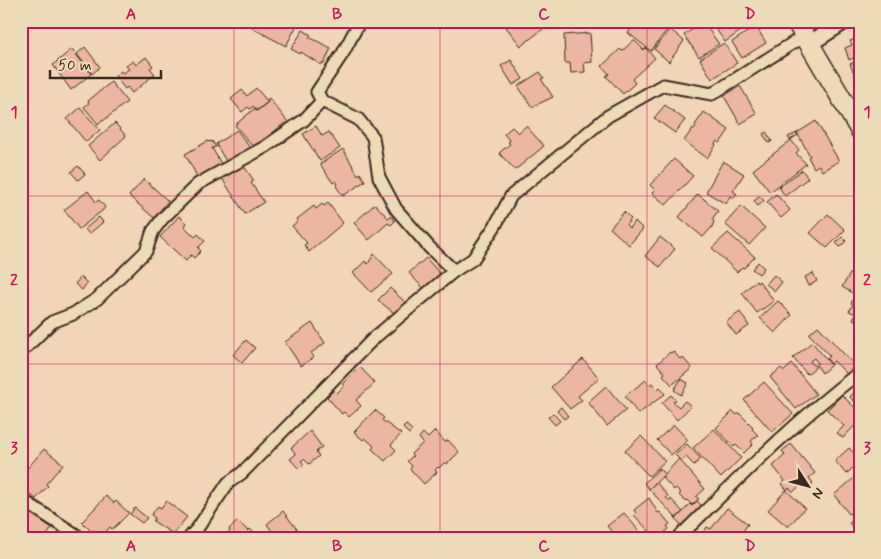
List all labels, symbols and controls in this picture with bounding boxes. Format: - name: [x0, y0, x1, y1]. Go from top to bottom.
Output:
- text: A: [126, 4, 136, 25]
- text: B: [332, 4, 342, 25]
- text: C: [538, 4, 550, 25]
- text: D: [744, 4, 756, 25]
- scale bar: [50, 48, 161, 80]
- text: 50 m: [58, 56, 92, 76]
- text: 1: [10, 102, 18, 123]
- text: 1: [863, 102, 871, 123]
- text: 2: [10, 270, 18, 291]
- text: 2: [863, 270, 871, 291]
- text: 3: [10, 438, 18, 459]
- text: 3: [863, 438, 871, 459]
- north arrow: [784, 462, 834, 512]
- text: N: [808, 484, 828, 502]
- text: A: [126, 536, 136, 557]
- text: B: [332, 536, 342, 557]
- text: C: [538, 536, 550, 557]
- text: D: [744, 536, 756, 557]

